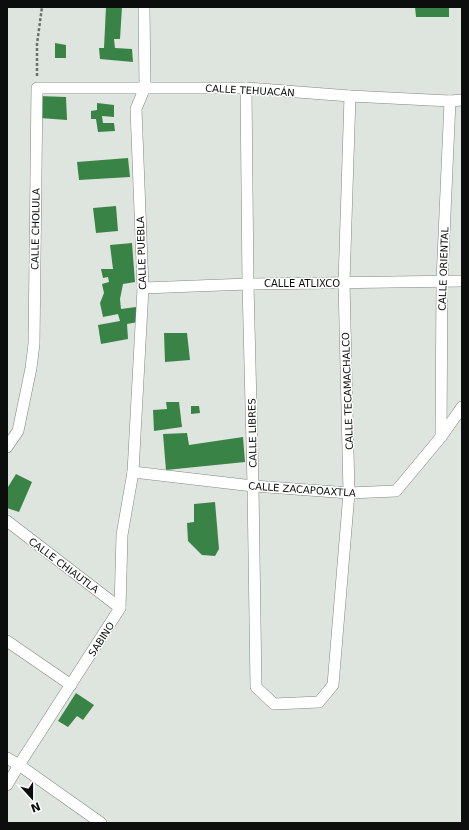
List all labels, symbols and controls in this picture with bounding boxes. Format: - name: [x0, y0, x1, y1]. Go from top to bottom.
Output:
- street label: CALLE TEHUACÁN: [205, 82, 295, 98]
- street label: CALLE CHOLULA: [29, 188, 42, 270]
- street label: CALLE PUEBLA: [135, 216, 148, 290]
- street label: CALLE ORIENTAL: [437, 227, 450, 311]
- street label: CALLE ATLIXCO: [264, 278, 340, 289]
- street label: CALLE TECAMACHALCO: [340, 332, 355, 450]
- street label: CALLE LIBRES: [246, 398, 259, 468]
- street label: CALLE ZACAPOAXTLA: [248, 480, 356, 499]
- street label: CALLE CHIAUTLA: [27, 535, 101, 595]
- street label: SABINO: [86, 620, 117, 658]
- north arrow: [12, 778, 52, 818]
- text: N: [29, 799, 42, 815]

